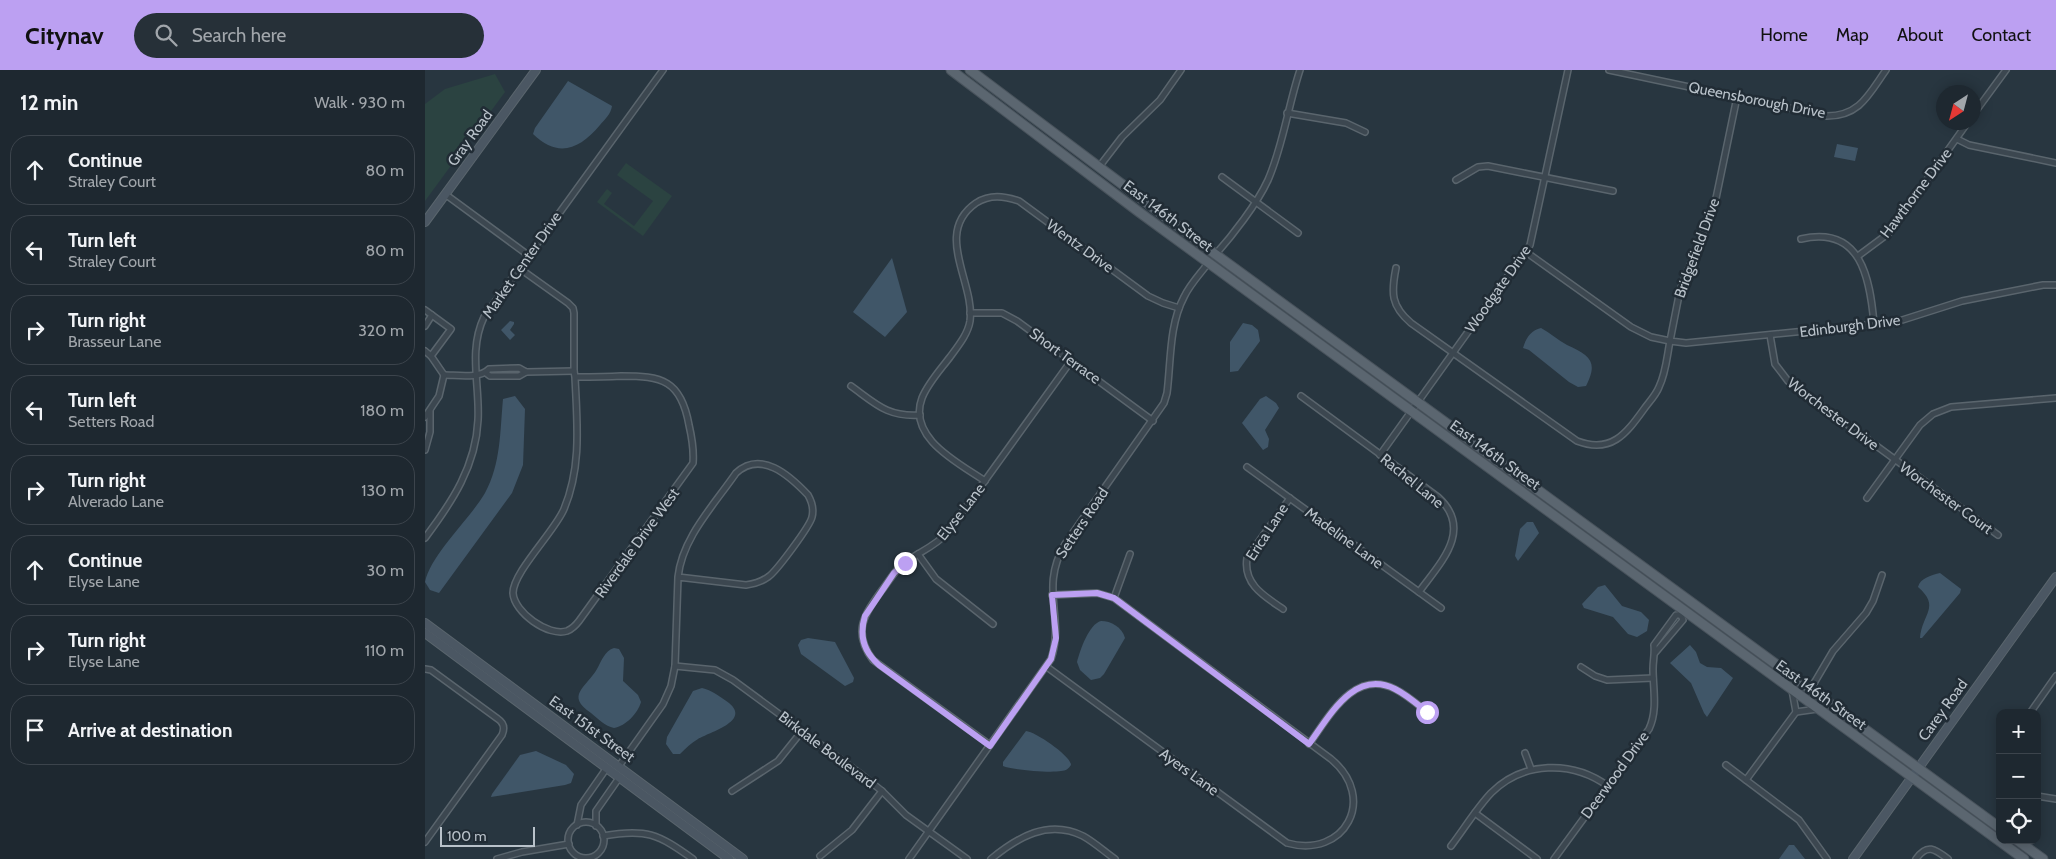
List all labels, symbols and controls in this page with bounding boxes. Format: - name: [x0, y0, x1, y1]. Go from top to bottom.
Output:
- search box: [134, 13, 484, 58]
- text: Citynav: [25, 21, 104, 50]
- icon: search: [152, 21, 180, 49]
- text: Search here: [192, 24, 286, 47]
- text: Home: [1760, 24, 1808, 46]
- text: Map: [1836, 24, 1869, 46]
- text: About: [1897, 24, 1943, 46]
- text: Contact: [1971, 24, 2031, 46]
- street label: Queensborough Drive: [1687, 78, 1827, 122]
- north arrow: [1936, 85, 1981, 130]
- text: 12 min: [20, 90, 78, 115]
- text: Walk · 930 m: [314, 93, 405, 112]
- street label: Gray Road: [444, 106, 496, 170]
- street label: Hawthorne Drive: [1876, 144, 1956, 241]
- text: Continue: [68, 149, 142, 172]
- icon: ahead: [21, 156, 49, 184]
- text: 80 m: [366, 161, 404, 180]
- text: Straley Court: [68, 172, 156, 191]
- street label: East 146th Street: [1120, 177, 1216, 255]
- street label: Bridgefield Drive: [1671, 195, 1724, 300]
- street label: Market Center Drive: [479, 208, 566, 322]
- street label: Wentz Drive: [1043, 216, 1117, 277]
- text: Turn left: [68, 229, 136, 252]
- icon: left: [21, 236, 49, 264]
- text: 80 m: [366, 241, 404, 260]
- street label: Woodgate Drive: [1461, 242, 1535, 336]
- text: Straley Court: [68, 252, 156, 271]
- text: Turn right: [68, 309, 146, 332]
- street label: Edinburgh Drive: [1799, 311, 1902, 341]
- icon: right: [21, 316, 49, 344]
- text: 320 m: [358, 321, 404, 340]
- street label: Short Terrace: [1026, 324, 1104, 388]
- text: Brasseur Lane: [68, 332, 161, 351]
- street label: Worchester Drive: [1784, 374, 1882, 454]
- text: Turn left: [68, 389, 136, 412]
- icon: left: [21, 396, 49, 424]
- text: 180 m: [360, 401, 404, 420]
- text: Setters Road: [68, 412, 154, 431]
- street label: East 146th Street: [1446, 416, 1544, 494]
- street label: Rachel Lane: [1377, 450, 1448, 512]
- street label: Worchester Court: [1896, 458, 1996, 538]
- text: Turn right: [68, 469, 146, 492]
- icon: right: [21, 476, 49, 504]
- street label: Elyse Lane: [933, 480, 989, 544]
- text: 130 m: [361, 481, 404, 500]
- street label: Setters Road: [1052, 484, 1112, 562]
- street label: Riverdale Drive West: [591, 485, 683, 601]
- text: Alverado Lane: [68, 492, 164, 511]
- street label: Erica Lane: [1242, 500, 1292, 564]
- street label: Madeline Lane: [1301, 504, 1387, 573]
- text: Continue: [68, 549, 142, 572]
- route end: [894, 552, 917, 575]
- icon: ahead: [21, 556, 49, 584]
- text: 30 m: [367, 561, 404, 580]
- text: Elyse Lane: [68, 572, 140, 591]
- text: Turn right: [68, 629, 146, 652]
- icon: right: [21, 636, 49, 664]
- text: 110 m: [365, 641, 404, 660]
- text: Elyse Lane: [68, 652, 140, 671]
- street label: East 146th Street: [1772, 656, 1870, 734]
- street label: Carey Road: [1915, 676, 1971, 744]
- street label: East 151st Street: [546, 692, 638, 766]
- route start: [1416, 701, 1439, 724]
- street label: Birkdale Boulevard: [775, 708, 879, 792]
- map controls: [1996, 709, 2041, 844]
- button: +: [1996, 709, 2041, 754]
- icon: arrive: [21, 716, 49, 744]
- text: Arrive at destination: [68, 719, 232, 742]
- street label: Deerwood Drive: [1577, 728, 1653, 822]
- street label: Ayers Lane: [1156, 744, 1222, 800]
- button: −: [1996, 754, 2041, 799]
- button: locate: [1996, 799, 2041, 844]
- scale bar: [440, 824, 535, 847]
- text: 100 m: [447, 827, 487, 845]

